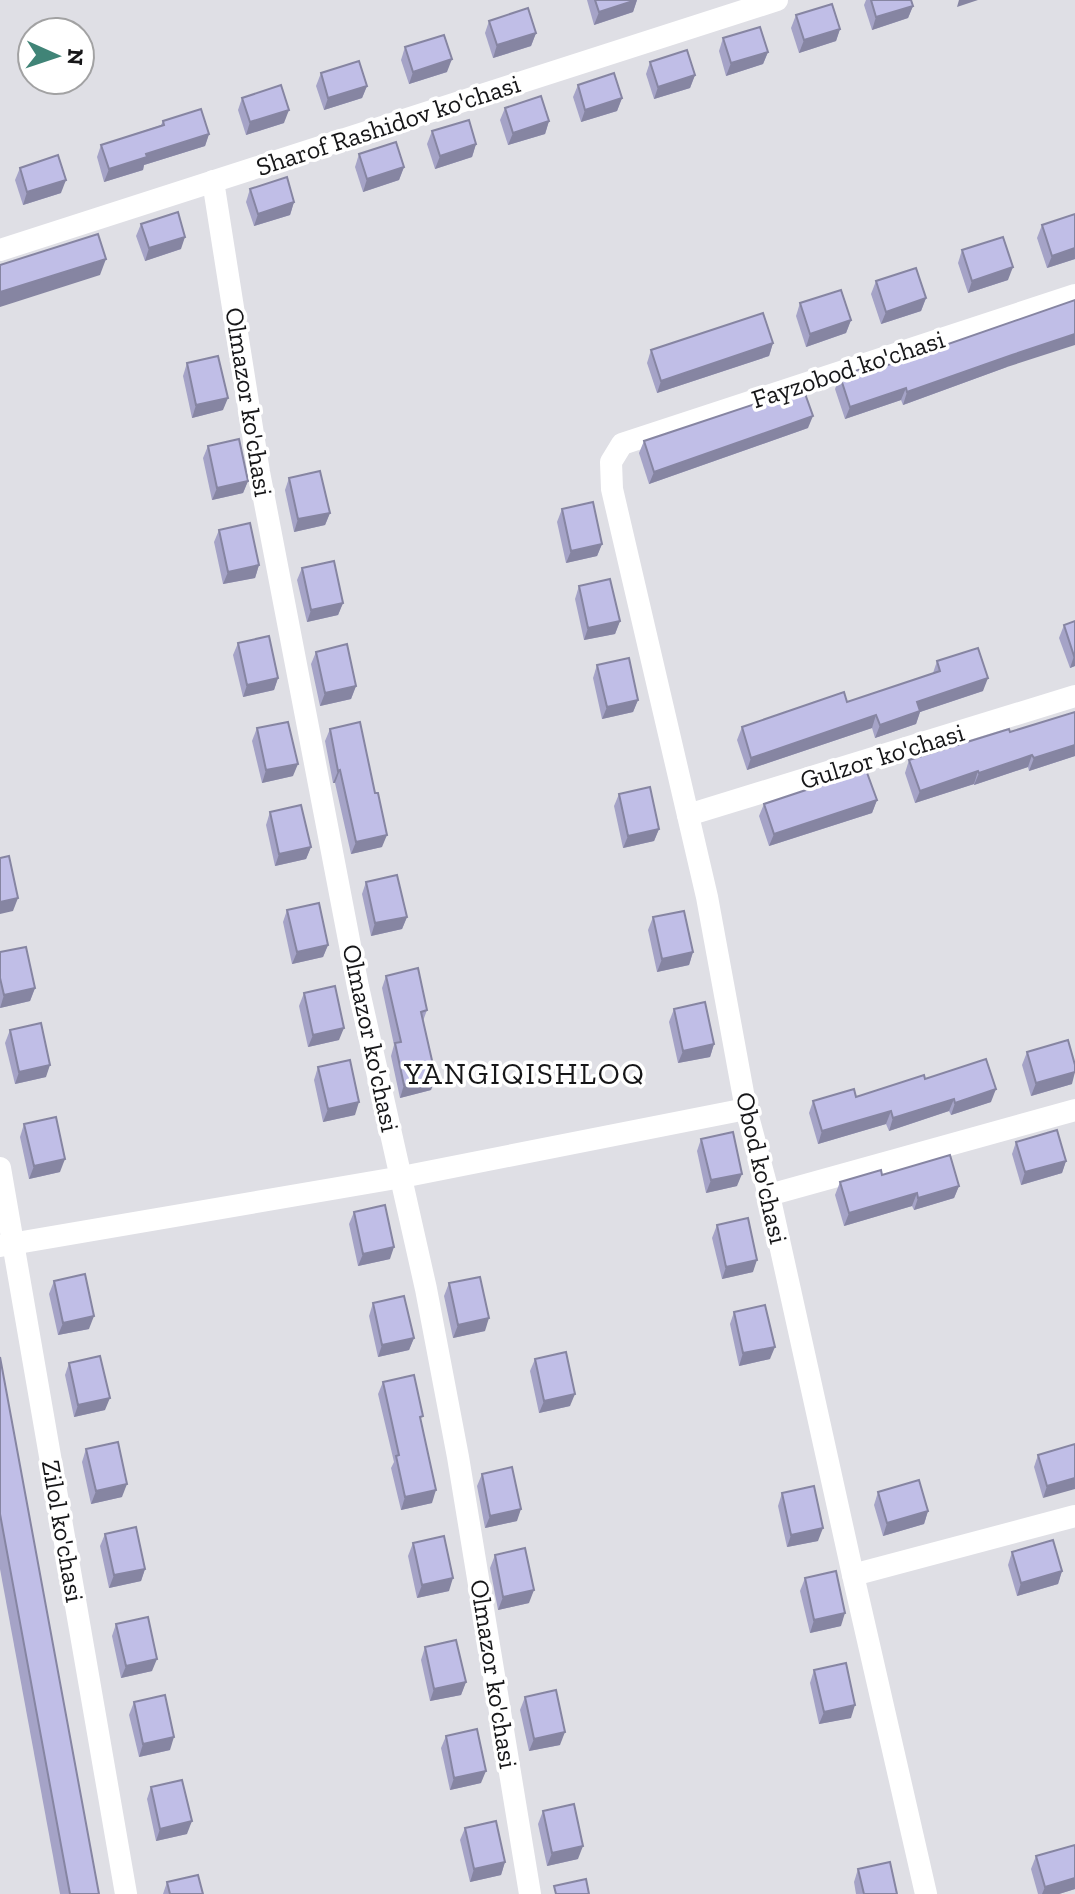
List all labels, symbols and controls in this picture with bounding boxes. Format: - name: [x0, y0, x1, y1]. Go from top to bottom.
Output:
- north arrow: [16, 16, 96, 96]
- text: N: [62, 48, 89, 66]
- street label: Sharof Rashidov ko'chasi: [252, 67, 524, 183]
- street label: Olmazor ko'chasi: [218, 305, 280, 499]
- street label: Fayzobod ko'chasi: [748, 323, 948, 415]
- street label: Gulzor ko'chasi: [796, 716, 968, 796]
- street label: Olmazor ko'chasi: [335, 941, 407, 1135]
- district label: YANGIQISHLOQ: [403, 1056, 646, 1092]
- street label: Obod ko'chasi: [729, 1089, 795, 1247]
- street label: Zilol ko'chasi: [35, 1457, 91, 1605]
- street label: Olmazor ko'chasi: [463, 1577, 525, 1771]

